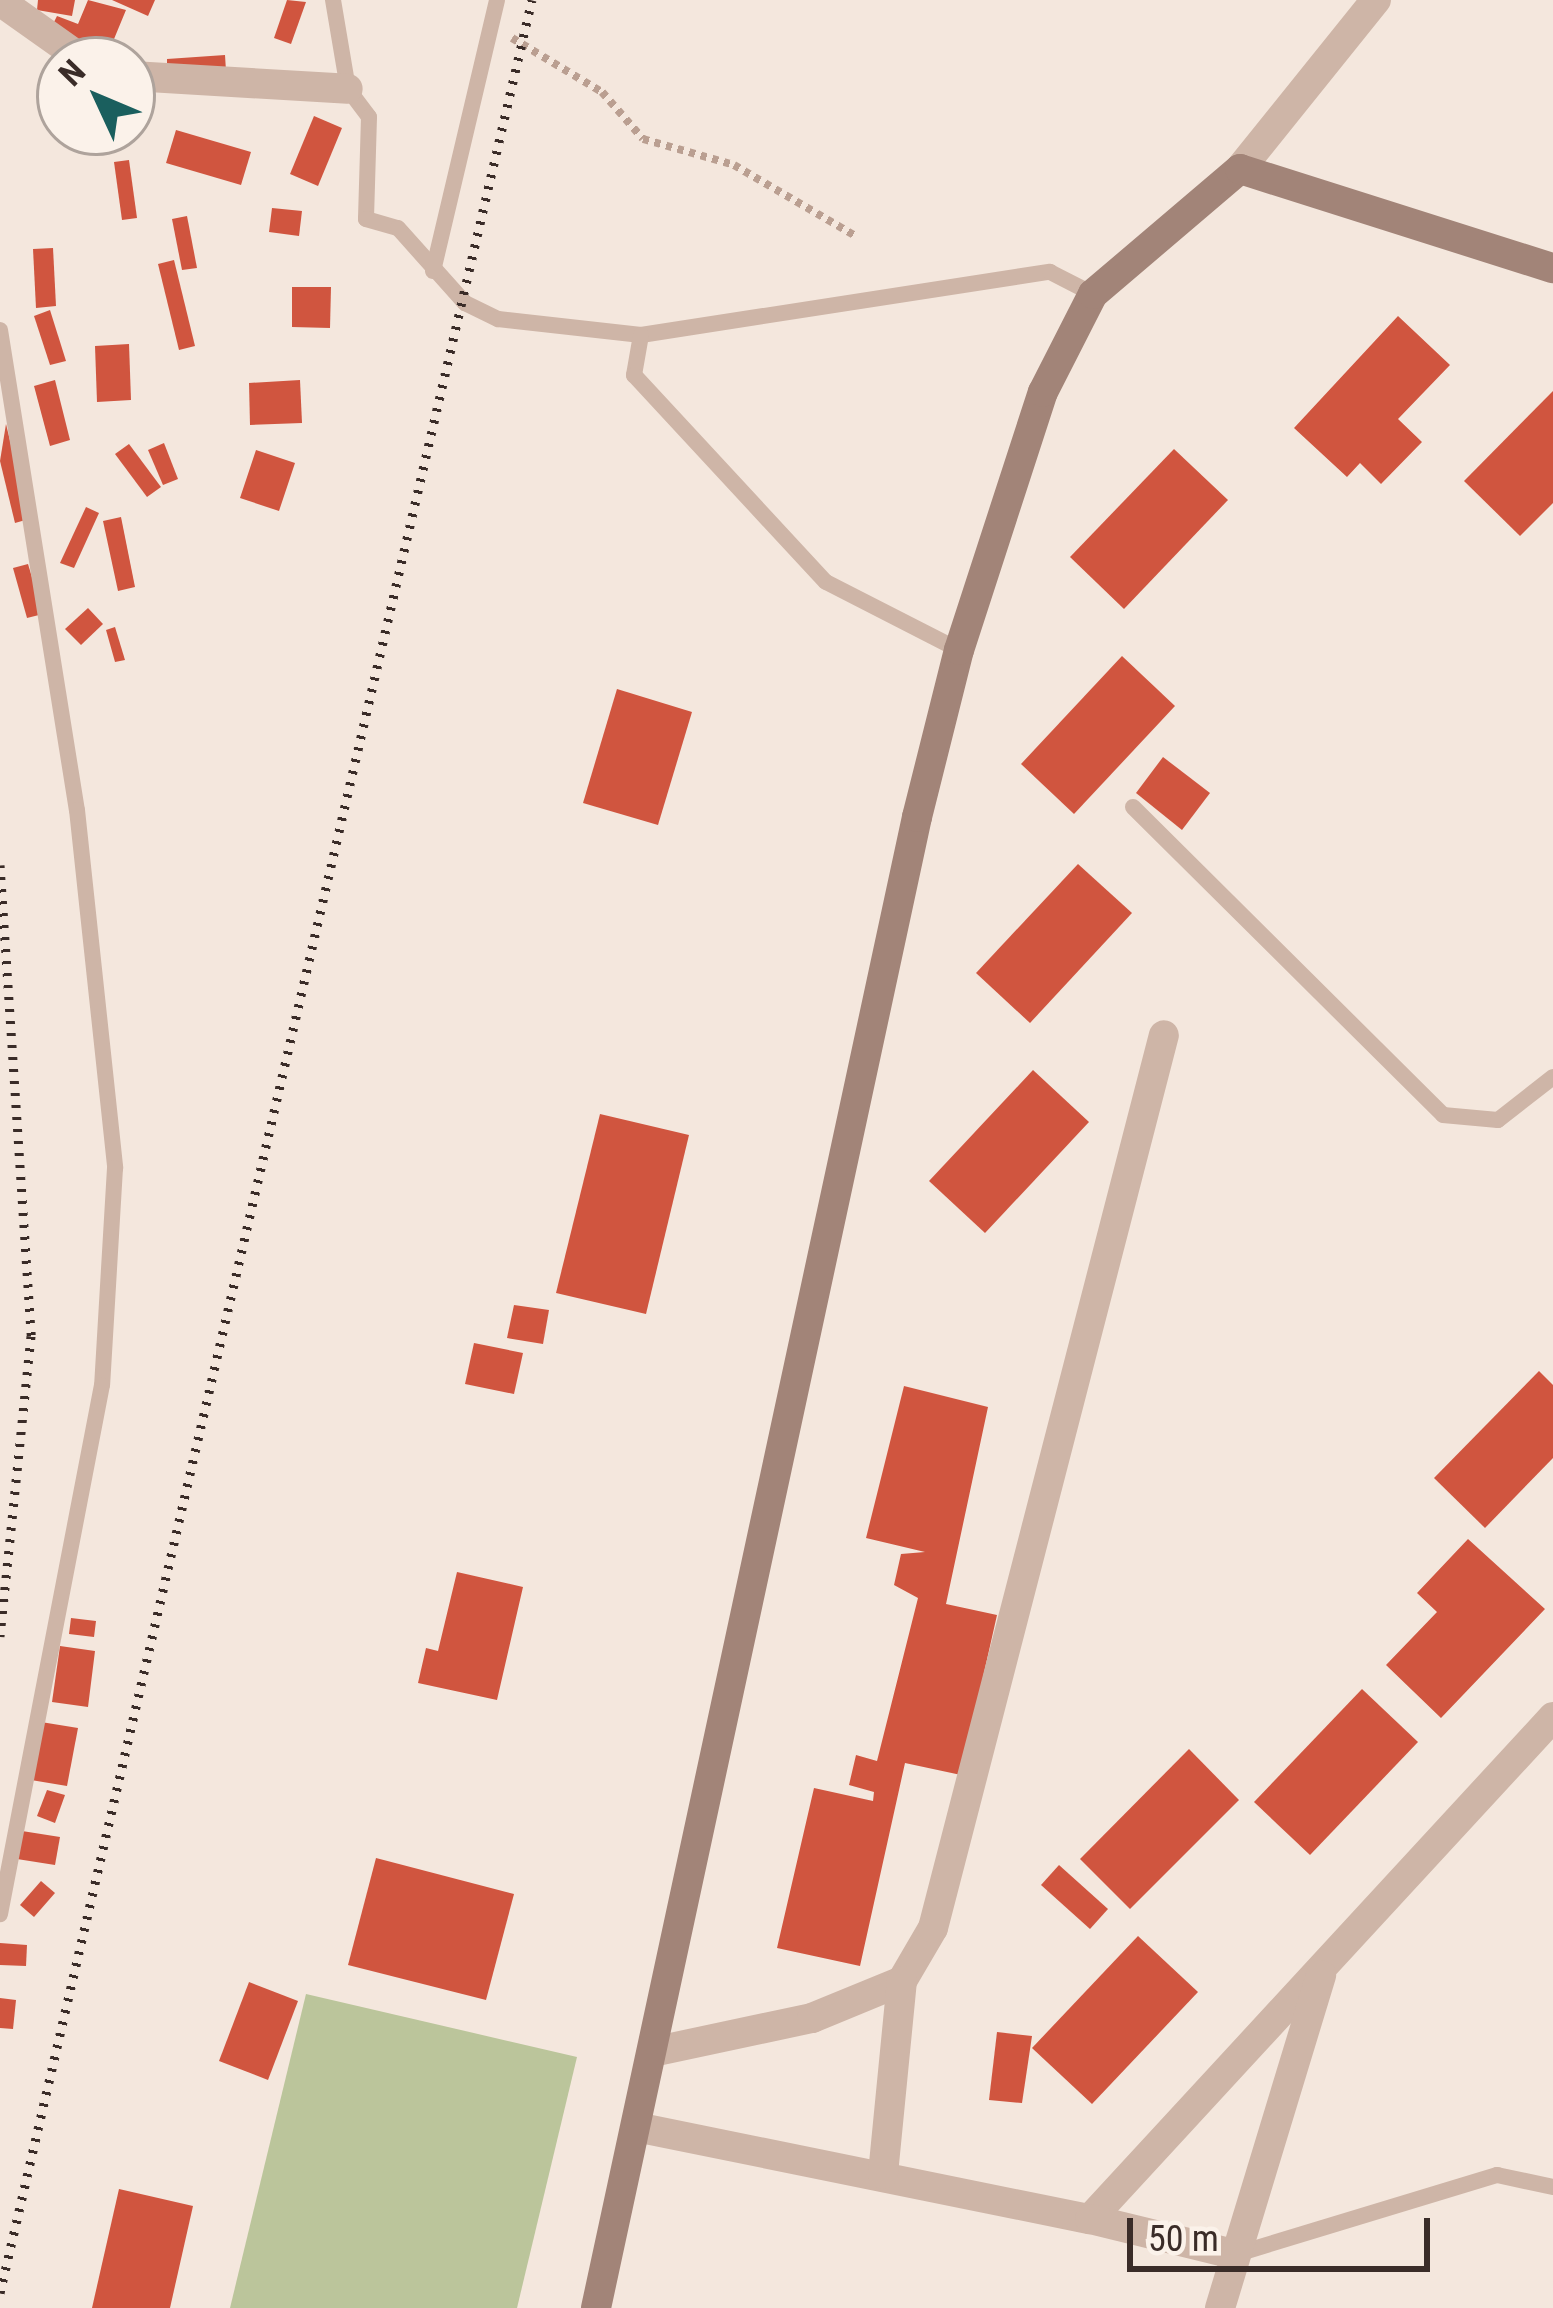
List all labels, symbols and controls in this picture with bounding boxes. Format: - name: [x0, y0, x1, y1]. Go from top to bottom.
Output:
- north arrow: [36, 36, 156, 156]
- text: N: [51, 52, 93, 94]
- scale bar: [1133, 2194, 1436, 2268]
- text: 50 m: [1148, 2218, 1219, 2260]

